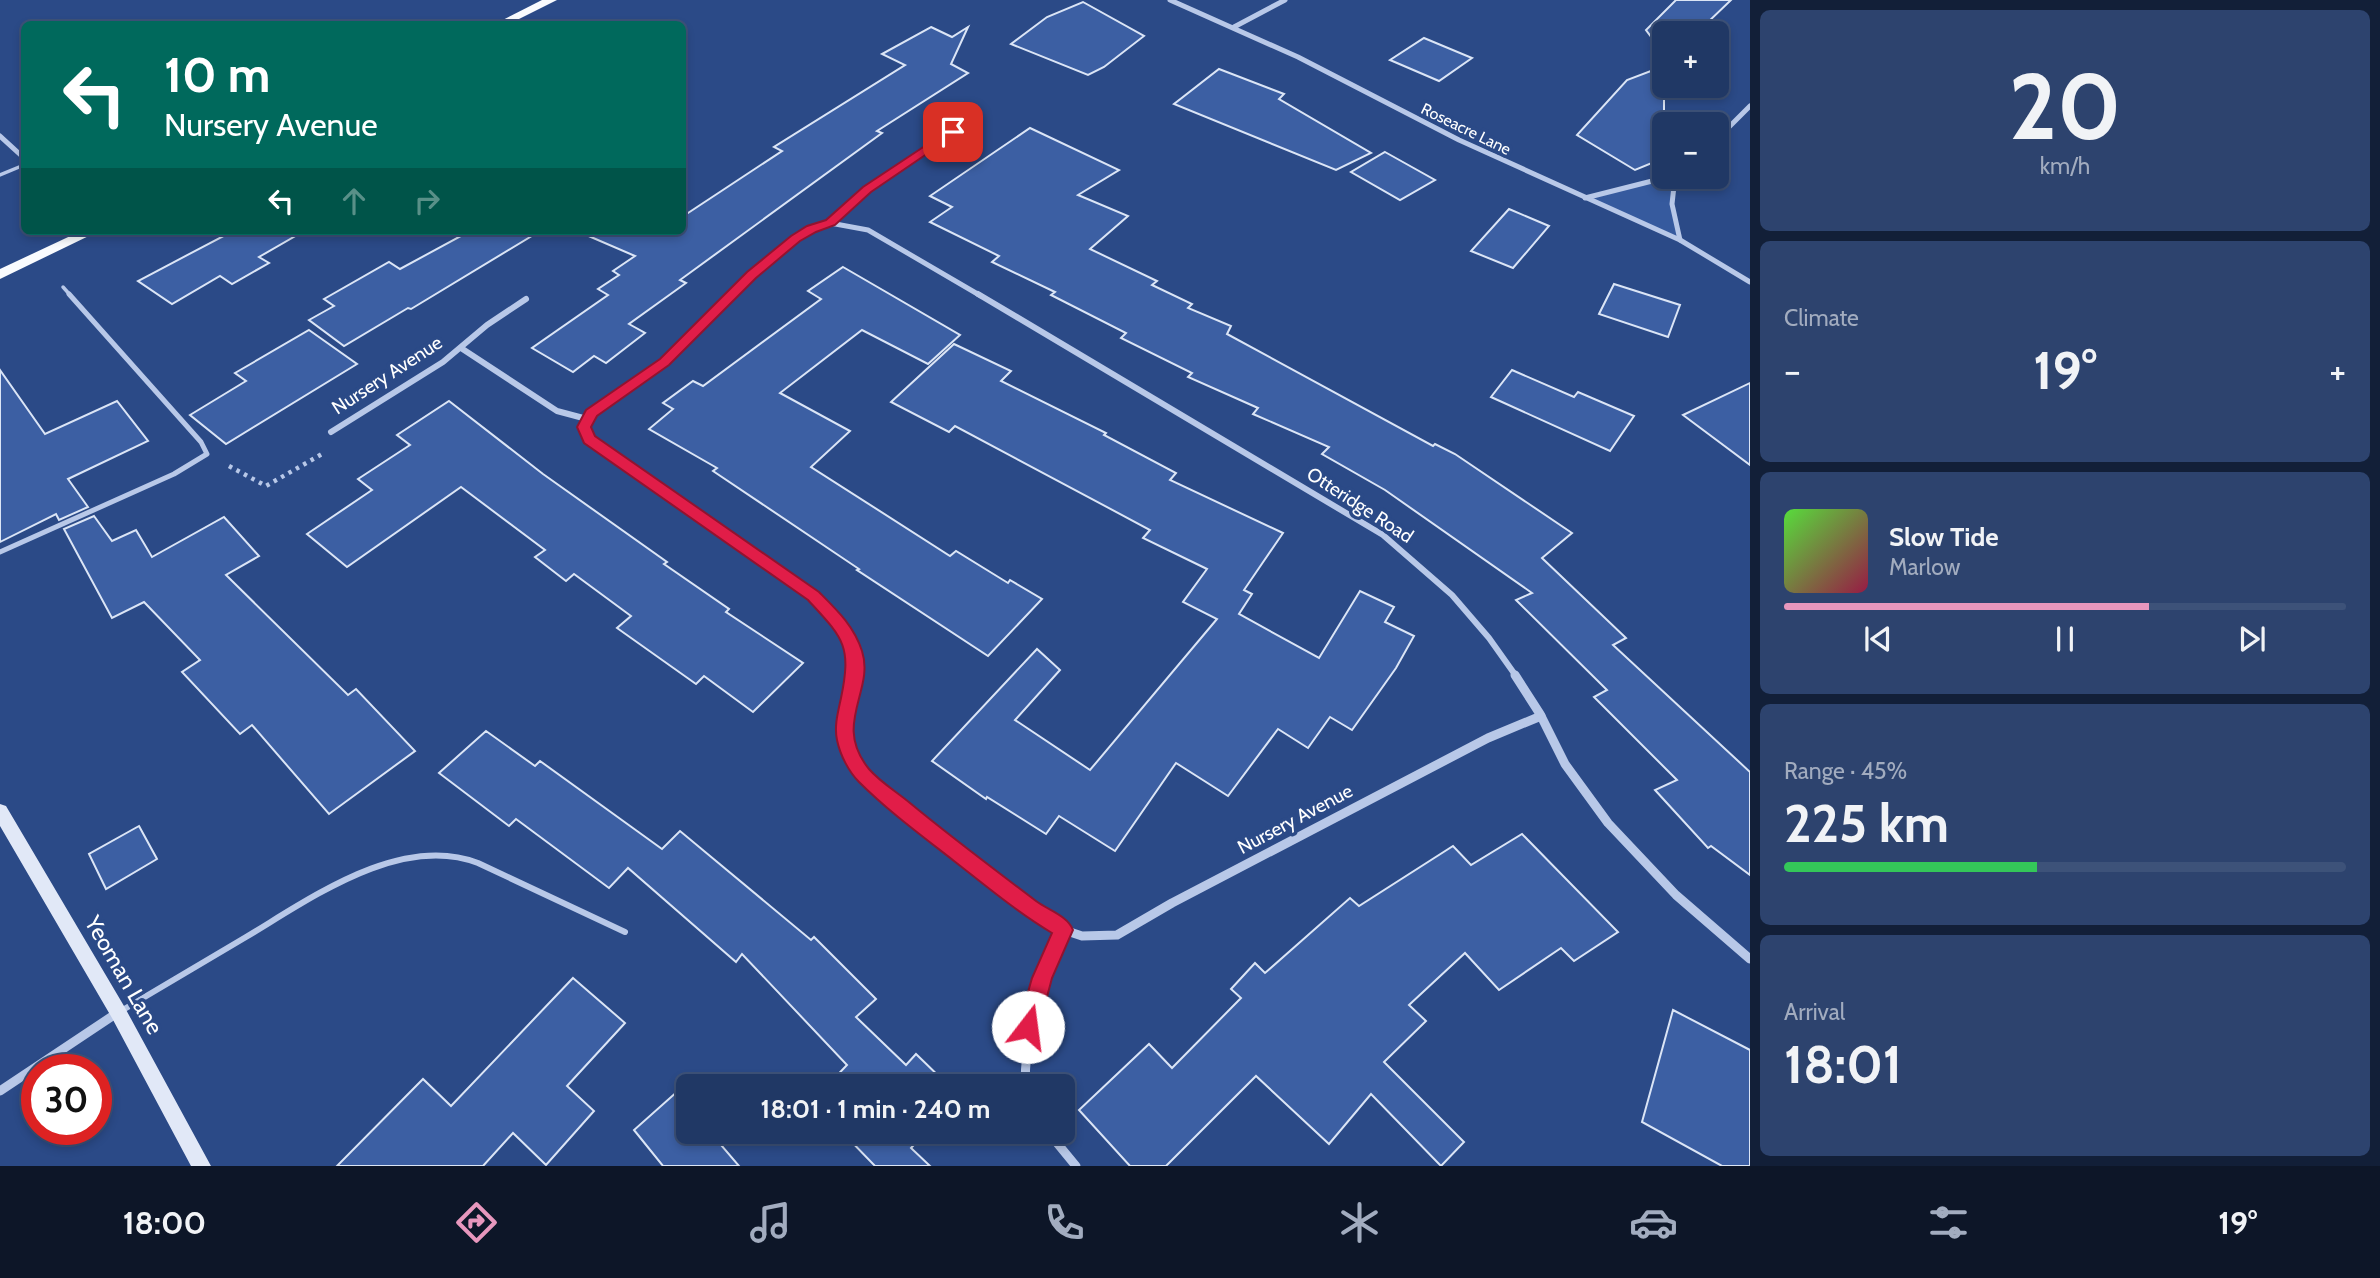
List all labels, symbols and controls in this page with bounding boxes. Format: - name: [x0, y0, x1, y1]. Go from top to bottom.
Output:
- map controls: [1652, 21, 1729, 189]
- button: +: [1652, 21, 1729, 98]
- text: 10 m: [164, 45, 270, 104]
- icon: left: [49, 49, 140, 140]
- text: 20: [2009, 51, 2121, 162]
- street label: Roseacre Lane: [1418, 99, 1514, 159]
- pin: [923, 102, 983, 162]
- text: Nursery Avenue: [164, 105, 378, 144]
- button: −: [1652, 112, 1729, 189]
- icon: arrive: [934, 113, 972, 151]
- text: km/h: [2040, 152, 2090, 180]
- icon: left: [262, 182, 300, 220]
- icon: ahead: [335, 182, 373, 220]
- icon: right: [408, 182, 446, 220]
- text: Climate: [1784, 304, 1859, 332]
- street label: Nursery Avenue: [328, 331, 447, 419]
- text: 19°: [2033, 339, 2097, 402]
- text: −: [1784, 347, 1801, 394]
- text: +: [2329, 347, 2346, 394]
- street label: Otteridge Road: [1302, 462, 1418, 548]
- text: Slow Tide: [1889, 521, 1999, 553]
- text: Marlow: [1889, 553, 1960, 581]
- icon: previous: [1859, 620, 1897, 658]
- icon: pause: [2046, 620, 2084, 658]
- icon: next: [2233, 620, 2271, 658]
- text: Range · 45%: [1784, 757, 1907, 785]
- street label: Nursery Avenue: [1234, 779, 1357, 859]
- text: 225 km: [1784, 792, 1949, 855]
- street label: Yeoman Lane: [78, 910, 169, 1039]
- position arrow: [991, 990, 1065, 1064]
- text: Arrival: [1784, 998, 1845, 1026]
- text: 18:01: [1784, 1033, 1902, 1096]
- speed limit sign: 30: [21, 1054, 112, 1145]
- text: 18:01 · 1 min · 240 m: [761, 1093, 990, 1125]
- icon: directions: [452, 1198, 501, 1247]
- icon: music: [746, 1198, 795, 1247]
- icon: phone: [1040, 1198, 1089, 1247]
- icon: climate: [1335, 1198, 1384, 1247]
- icon: car: [1629, 1198, 1678, 1247]
- icon: filters: [1924, 1198, 1973, 1247]
- text: 18:00: [123, 1203, 206, 1242]
- text: 19°: [2218, 1203, 2257, 1242]

